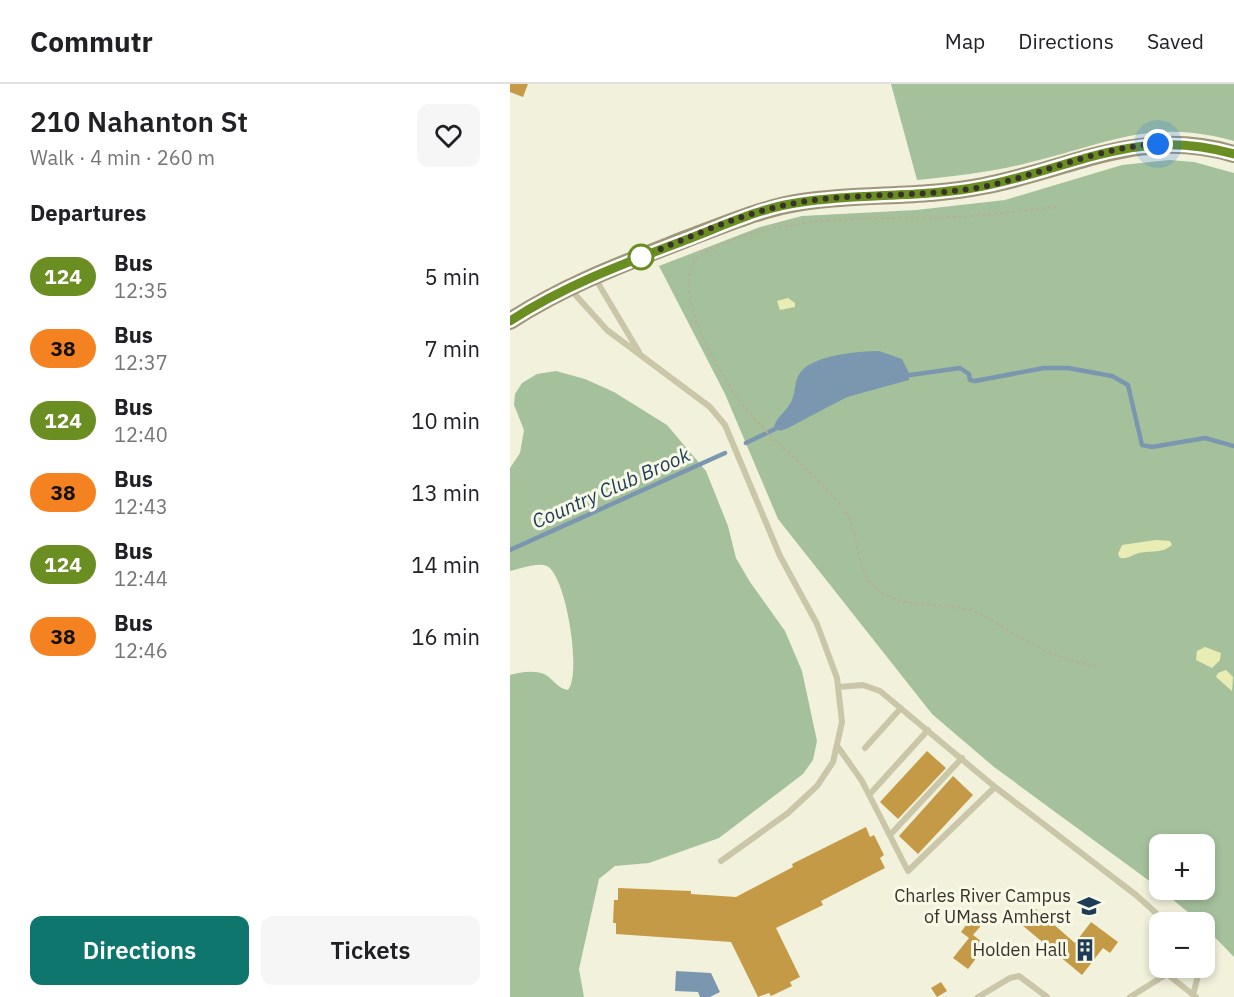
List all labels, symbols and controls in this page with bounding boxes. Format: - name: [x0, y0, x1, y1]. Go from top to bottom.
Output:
- text: Commutr: [30, 23, 153, 60]
- text: Map: [945, 27, 985, 55]
- text: Directions: [1018, 27, 1114, 55]
- text: Saved: [1147, 27, 1204, 55]
- text: 210 Nahanton St: [30, 103, 248, 140]
- button: heart: [417, 104, 480, 167]
- your location: [1143, 129, 1173, 159]
- text: Walk · 4 min · 260 m: [30, 144, 215, 171]
- text: Departures: [30, 198, 146, 227]
- unlabelled marker: [628, 244, 654, 270]
- text: Bus: [114, 248, 153, 277]
- text: 124: [44, 262, 82, 290]
- text: 5 min: [424, 262, 480, 291]
- text: 12:35: [114, 277, 168, 304]
- text: Bus: [114, 320, 153, 349]
- text: 38: [50, 334, 76, 362]
- text: 7 min: [424, 334, 480, 363]
- text: 12:37: [114, 349, 168, 376]
- text: Bus: [114, 392, 153, 421]
- text: 124: [44, 406, 82, 434]
- text: 10 min: [411, 406, 480, 435]
- text: 12:40: [114, 421, 168, 448]
- water label: Country Club Brook: [527, 440, 695, 535]
- text: Bus: [114, 464, 153, 493]
- text: 38: [50, 478, 76, 506]
- text: 13 min: [411, 478, 480, 507]
- text: 12:43: [114, 493, 168, 520]
- text: Bus: [114, 536, 153, 565]
- text: 124: [44, 550, 82, 578]
- text: 14 min: [411, 550, 480, 579]
- text: 12:44: [114, 565, 168, 592]
- text: Bus: [114, 608, 153, 637]
- text: 38: [50, 622, 76, 650]
- text: 16 min: [411, 622, 480, 651]
- text: 12:46: [114, 637, 168, 664]
- map controls: [1149, 834, 1215, 978]
- button: +: [1149, 834, 1215, 900]
- place label: Charles River Campus of UMass Amherst: [894, 884, 1071, 928]
- school or university icon: Charles River Campus of UMass Amherst: [1076, 893, 1102, 919]
- button: −: [1149, 912, 1215, 978]
- button: Directions: [30, 916, 249, 985]
- button: Tickets: [261, 916, 480, 985]
- building icon: Holden Hall: [1072, 937, 1098, 963]
- place label: Holden Hall: [972, 938, 1067, 961]

